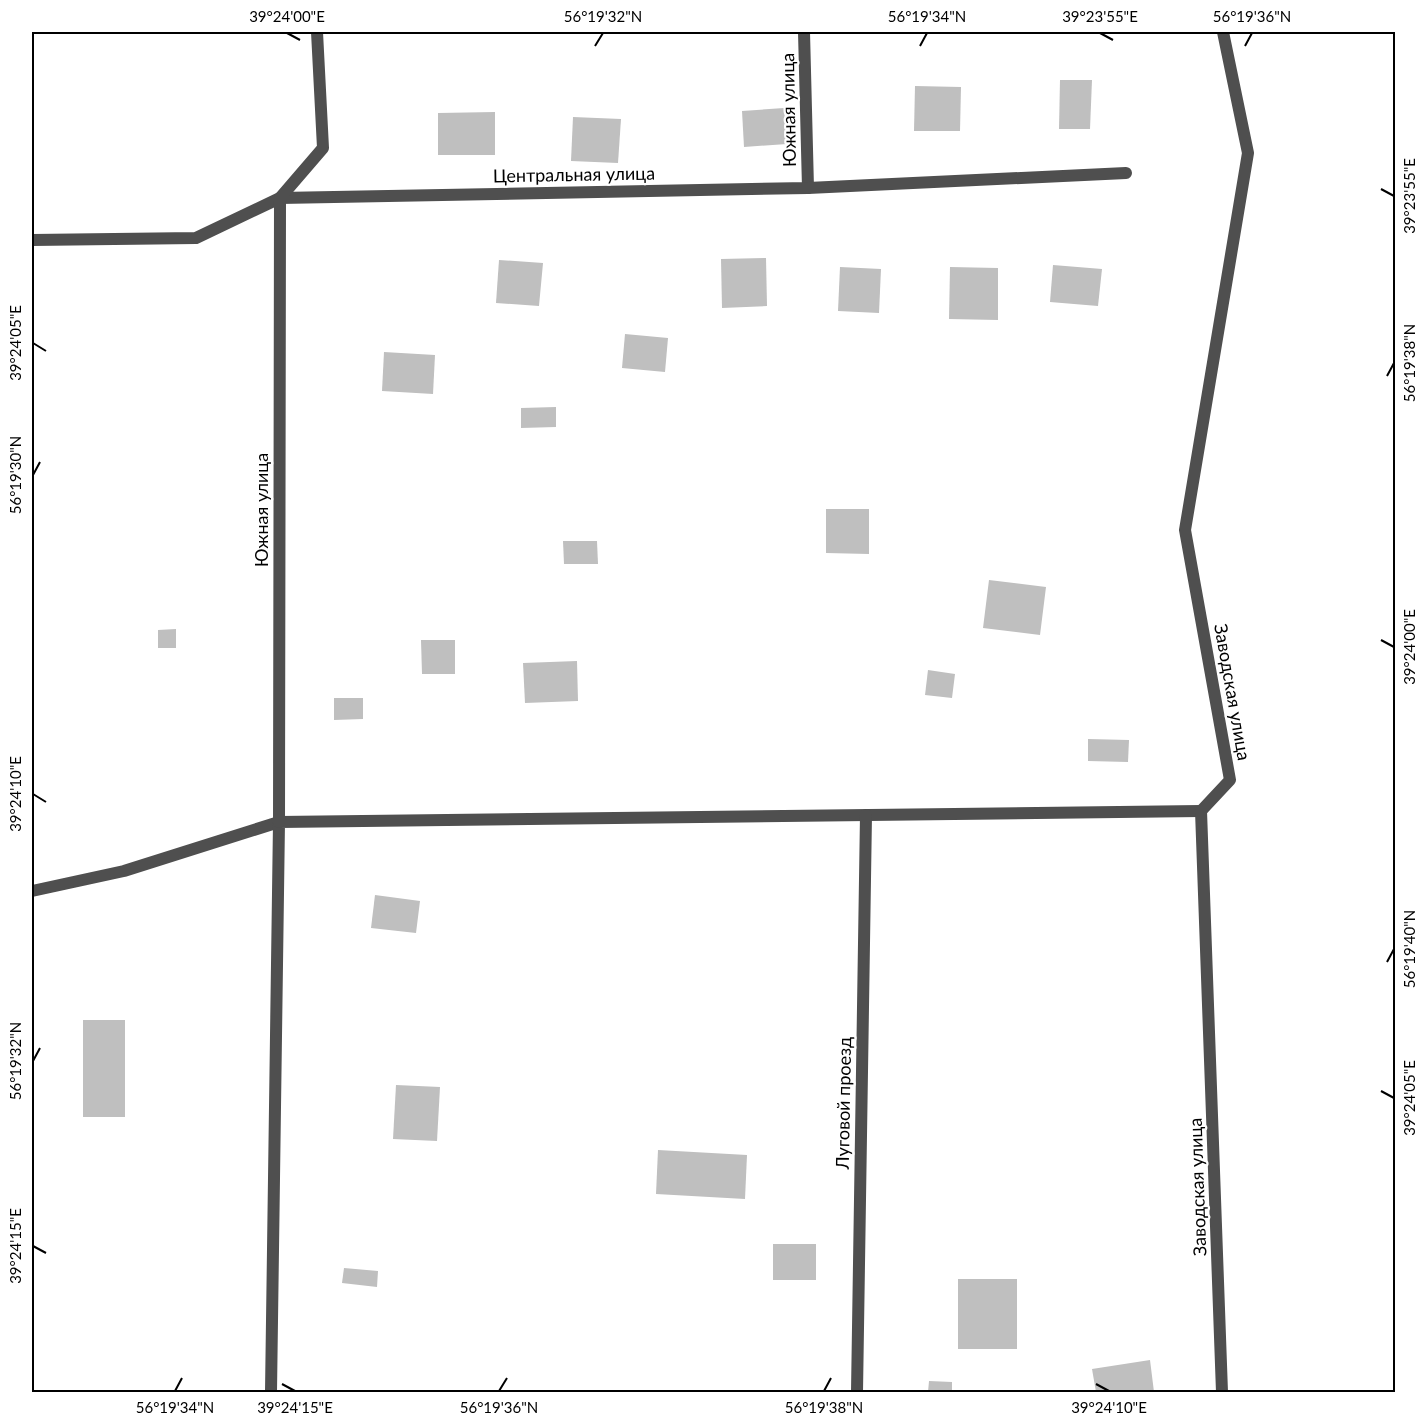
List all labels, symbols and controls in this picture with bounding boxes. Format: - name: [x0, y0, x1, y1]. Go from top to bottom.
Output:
- text: 39°24'00"E: [249, 7, 325, 25]
- text: 56°19'32"N: [564, 7, 642, 25]
- text: 56°19'34"N: [888, 7, 966, 25]
- text: 39°23'55"E: [1062, 7, 1138, 25]
- text: 56°19'36"N: [1213, 7, 1291, 25]
- street label: Южная улица: [776, 53, 800, 167]
- text: 39°23'55"E: [1400, 158, 1418, 234]
- street label: Центральная улица: [493, 162, 655, 186]
- text: 39°24'05"E: [6, 305, 24, 381]
- text: 56°19'38"N: [1400, 324, 1418, 402]
- text: 56°19'30"N: [6, 436, 24, 514]
- street label: Южная улица: [250, 453, 272, 567]
- text: 39°24'00"E: [1400, 609, 1418, 685]
- street label: Заводская улица: [1210, 622, 1256, 762]
- text: 39°24'10"E: [6, 756, 24, 832]
- text: 56°19'40"N: [1400, 910, 1418, 988]
- text: 56°19'32"N: [6, 1022, 24, 1100]
- street label: Луговой проезд: [831, 1037, 855, 1170]
- text: 39°24'05"E: [1400, 1060, 1418, 1136]
- street label: Заводская улица: [1184, 1117, 1210, 1257]
- text: 39°24'15"E: [6, 1208, 24, 1284]
- text: 56°19'34"N: [136, 1398, 214, 1416]
- text: 39°24'15"E: [257, 1398, 333, 1416]
- text: 56°19'36"N: [460, 1398, 538, 1416]
- text: 56°19'38"N: [785, 1398, 863, 1416]
- text: 39°24'10"E: [1071, 1398, 1147, 1416]

